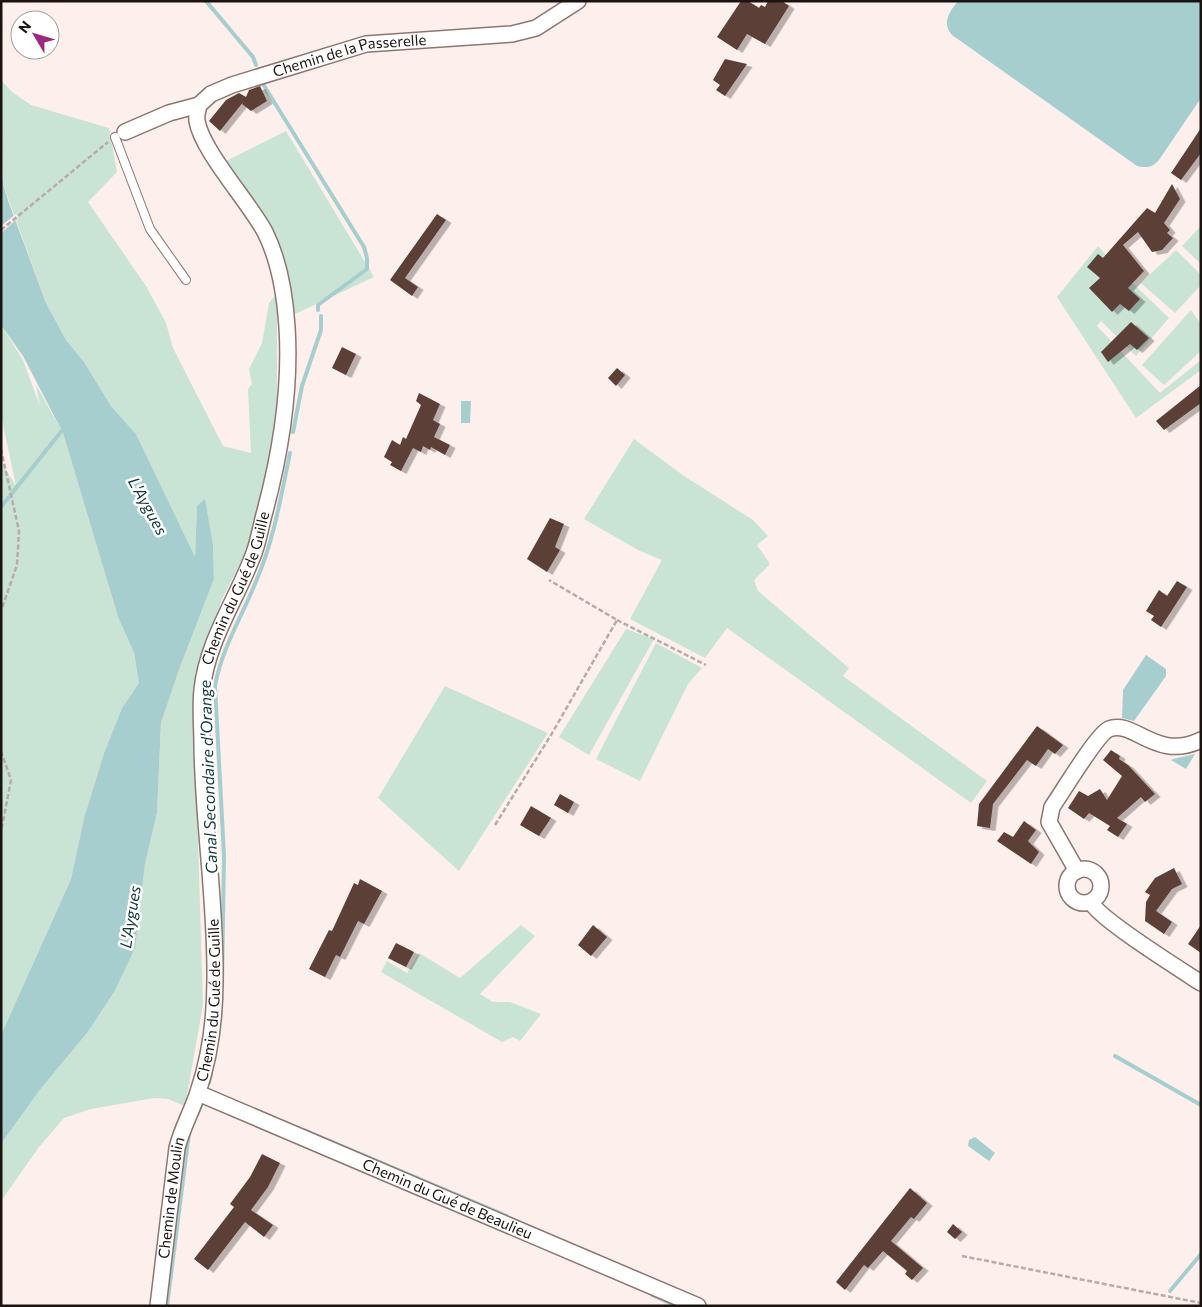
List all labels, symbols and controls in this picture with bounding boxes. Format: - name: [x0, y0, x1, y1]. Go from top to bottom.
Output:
- north arrow: [10, 10, 60, 60]
- text: N: [14, 17, 34, 36]
- street label: Chemin de la Passerelle: [270, 30, 427, 80]
- water label: L'Aygues: [125, 474, 172, 538]
- street label: Chemin du Gué de Guille: [197, 509, 272, 667]
- water label: Canal Secondaire d'Orange: [195, 679, 220, 874]
- water label: L'Aygues: [115, 884, 144, 950]
- street label: Chemin du Gué de Guille: [192, 918, 223, 1084]
- street label: Chemin de Moulin: [154, 1134, 188, 1260]
- street label: Chemin du Gué de Beaulieu: [360, 1154, 535, 1242]

